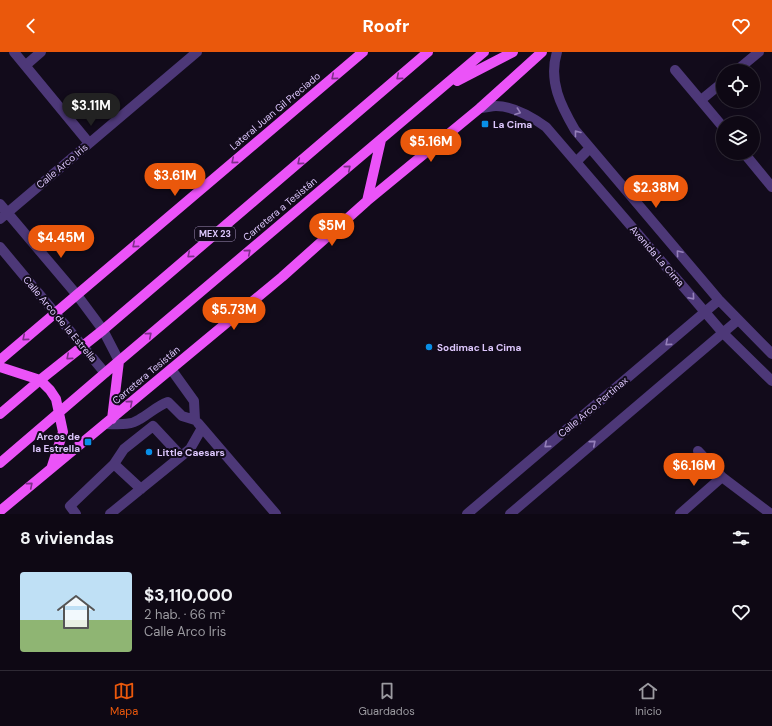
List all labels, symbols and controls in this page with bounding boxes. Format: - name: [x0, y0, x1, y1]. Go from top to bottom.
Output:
- text: Roofr: [363, 14, 409, 38]
- icon: back: [20, 15, 42, 37]
- icon: heart: [730, 15, 752, 37]
- map controls: [716, 64, 760, 160]
- button: locate: [716, 64, 760, 108]
- street label: Lateral Juan Gil Preciado: [227, 69, 323, 153]
- one-way arrow: [331, 73, 338, 80]
- one-way arrow: [396, 73, 403, 80]
- pin: $3.11M: [58, 93, 124, 127]
- text: $3.11M: [71, 97, 111, 114]
- one-way arrow: [515, 107, 522, 115]
- button: layers: [716, 116, 760, 160]
- place label: La Cima: [493, 118, 532, 131]
- marker: La Cima: [480, 119, 490, 129]
- pin: $5.16M: [398, 129, 464, 163]
- one-way arrow: [575, 130, 582, 137]
- text: $5.16M: [409, 133, 453, 150]
- street label: Calle Arco Iris: [34, 141, 90, 191]
- one-way arrow: [232, 157, 239, 164]
- one-way arrow: [297, 157, 305, 164]
- pin: $3.61M: [142, 163, 208, 197]
- one-way arrow: [343, 165, 350, 172]
- text: $3.61M: [153, 167, 197, 184]
- street label: Carretera a Tesistán: [240, 174, 320, 244]
- pin: $2.38M: [623, 175, 689, 209]
- text: $2.38M: [633, 179, 679, 196]
- pin: $5M: [313, 213, 351, 247]
- text: $5M: [318, 217, 346, 234]
- street label: Avenida La Cima: [627, 223, 687, 289]
- pin: $4.45M: [28, 225, 94, 259]
- road number: MEX 23: [195, 227, 235, 241]
- text: $4.45M: [37, 229, 85, 246]
- one-way arrow: [133, 241, 140, 248]
- one-way arrow: [244, 249, 251, 256]
- one-way arrow: [188, 251, 195, 258]
- one-way arrow: [677, 251, 684, 258]
- street label: Calle Arco de la Estrella: [20, 273, 100, 365]
- one-way arrow: [687, 292, 694, 300]
- pin: $5.73M: [201, 297, 267, 331]
- text: $5.73M: [211, 301, 257, 318]
- one-way arrow: [144, 333, 152, 340]
- one-way arrow: [23, 334, 30, 341]
- one-way arrow: [665, 339, 672, 346]
- place label: Sodimac La Cima: [437, 341, 521, 354]
- marker: Sodimac La Cima: [424, 342, 434, 352]
- street label: Carretera Tesistán: [110, 343, 183, 407]
- one-way arrow: [67, 352, 74, 359]
- street label: Calle Arco Pertinax: [555, 374, 631, 440]
- one-way arrow: [126, 400, 133, 407]
- place label: Arcos de la Estrella: [33, 430, 80, 455]
- marker: Arcos de la Estrella: [83, 437, 93, 447]
- one-way arrow: [545, 441, 552, 448]
- one-way arrow: [589, 441, 596, 448]
- place label: Little Caesars: [157, 446, 225, 459]
- marker: Little Caesars: [144, 447, 154, 457]
- pin: $6.16M: [661, 453, 727, 487]
- text: $6.16M: [673, 457, 716, 474]
- one-way arrow: [25, 483, 32, 490]
- text: 8 viviendas: [20, 527, 114, 549]
- icon: filters: [730, 527, 752, 549]
- text: $3,110,000: [144, 584, 233, 606]
- icon: home: [52, 588, 100, 636]
- icon: heart: [730, 601, 752, 623]
- text: 2 hab. · 66 m²: [144, 606, 225, 623]
- text: Calle Arco Iris: [144, 623, 226, 640]
- tab: Mapa: [110, 680, 138, 718]
- tab: Guardados: [358, 680, 415, 718]
- tab: Inicio: [635, 680, 662, 718]

